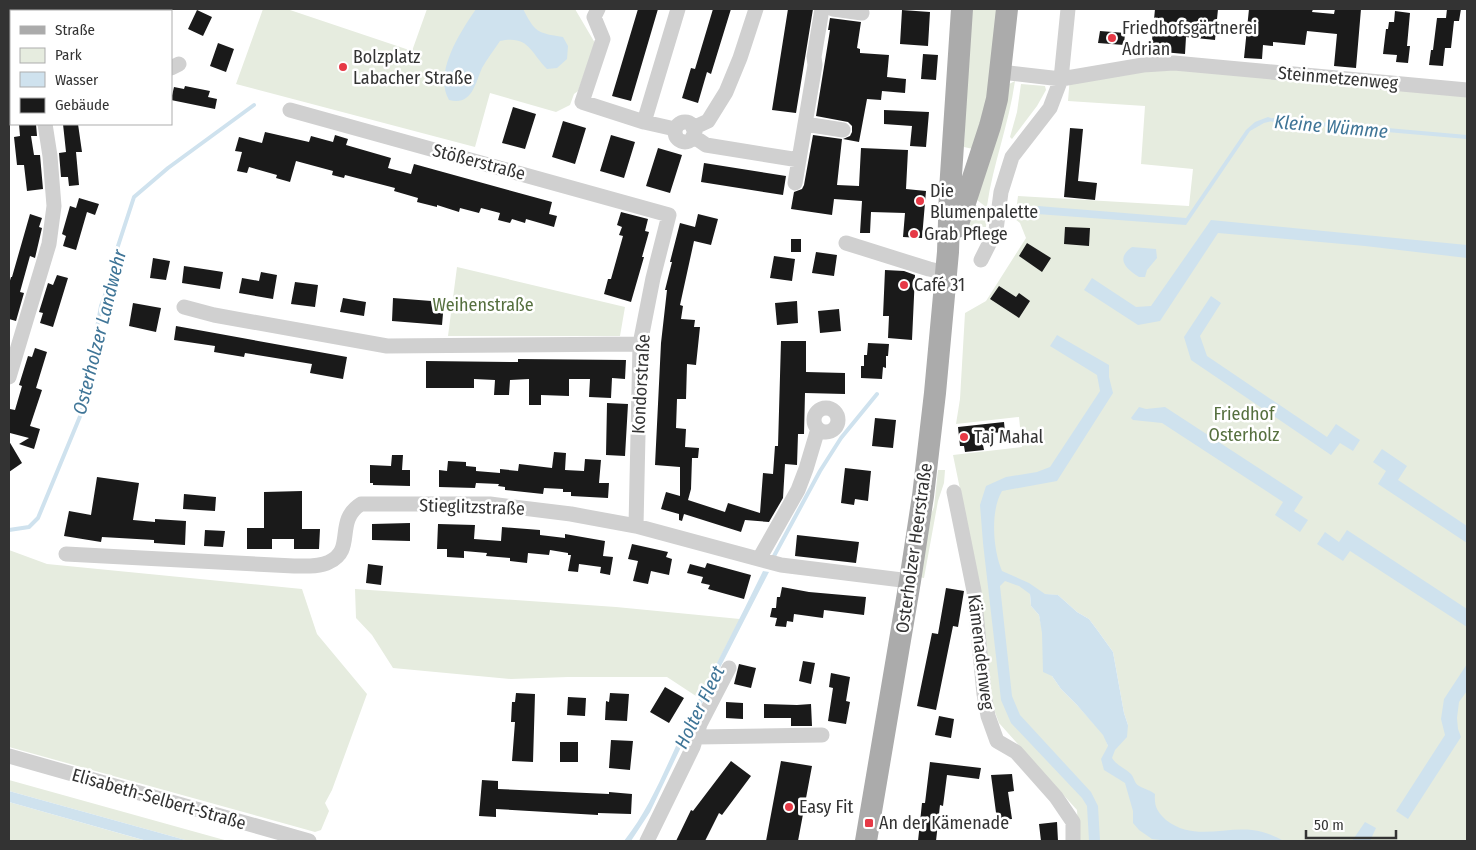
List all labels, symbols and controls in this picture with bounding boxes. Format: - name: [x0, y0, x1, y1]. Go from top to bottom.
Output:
- legend: [10, 10, 172, 125]
- place label: Friedhofsgärtnerei Adrian: [1122, 17, 1257, 60]
- text: Straße: [55, 21, 95, 39]
- marker: Friedhofsgärtnerei Adrian: [1106, 32, 1118, 44]
- text: Park: [55, 46, 82, 64]
- place label: Bolzplatz Labacher Straße: [353, 46, 472, 89]
- marker: Bolzplatz Labacher Straße: [337, 61, 349, 73]
- street label: Steinmetzenweg: [1277, 62, 1400, 94]
- text: Wasser: [55, 71, 99, 89]
- text: Gebäude: [55, 96, 110, 114]
- water label: Kleine Wümme: [1273, 110, 1389, 143]
- street label: Stößerstraße: [430, 139, 528, 185]
- place label: Die Blumenpalette: [930, 180, 1038, 223]
- marker: Die Blumenpalette: [914, 195, 926, 207]
- place label: Grab Pflege: [924, 223, 1008, 245]
- marker: Grab Pflege: [908, 228, 920, 240]
- water label: Osterholzer Landwehr: [68, 246, 131, 417]
- place label: Café 31: [914, 274, 965, 296]
- marker: Café 31: [898, 279, 910, 291]
- park label: Weihenstraße: [432, 294, 534, 316]
- street label: Kondorstraße: [627, 333, 655, 435]
- park label: Friedhof Osterholz: [1209, 403, 1279, 446]
- place label: Taj Mahal: [974, 426, 1044, 448]
- marker: Taj Mahal: [958, 431, 970, 443]
- street label: Osterholzer Heerstraße: [891, 461, 937, 634]
- street label: Stieglitzstraße: [419, 494, 525, 520]
- street label: Kämenadenweg: [963, 593, 999, 712]
- water label: Holter Fleet: [670, 661, 730, 752]
- street label: Elisabeth-Selbert-Straße: [69, 764, 249, 834]
- place label: Easy Fit: [799, 796, 853, 818]
- marker: Easy Fit: [783, 801, 795, 813]
- scale bar: [1306, 808, 1396, 840]
- place label: An der Kämenade: [879, 812, 1009, 834]
- text: 50 m: [1314, 816, 1344, 834]
- marker: An der Kämenade: [863, 817, 875, 829]

